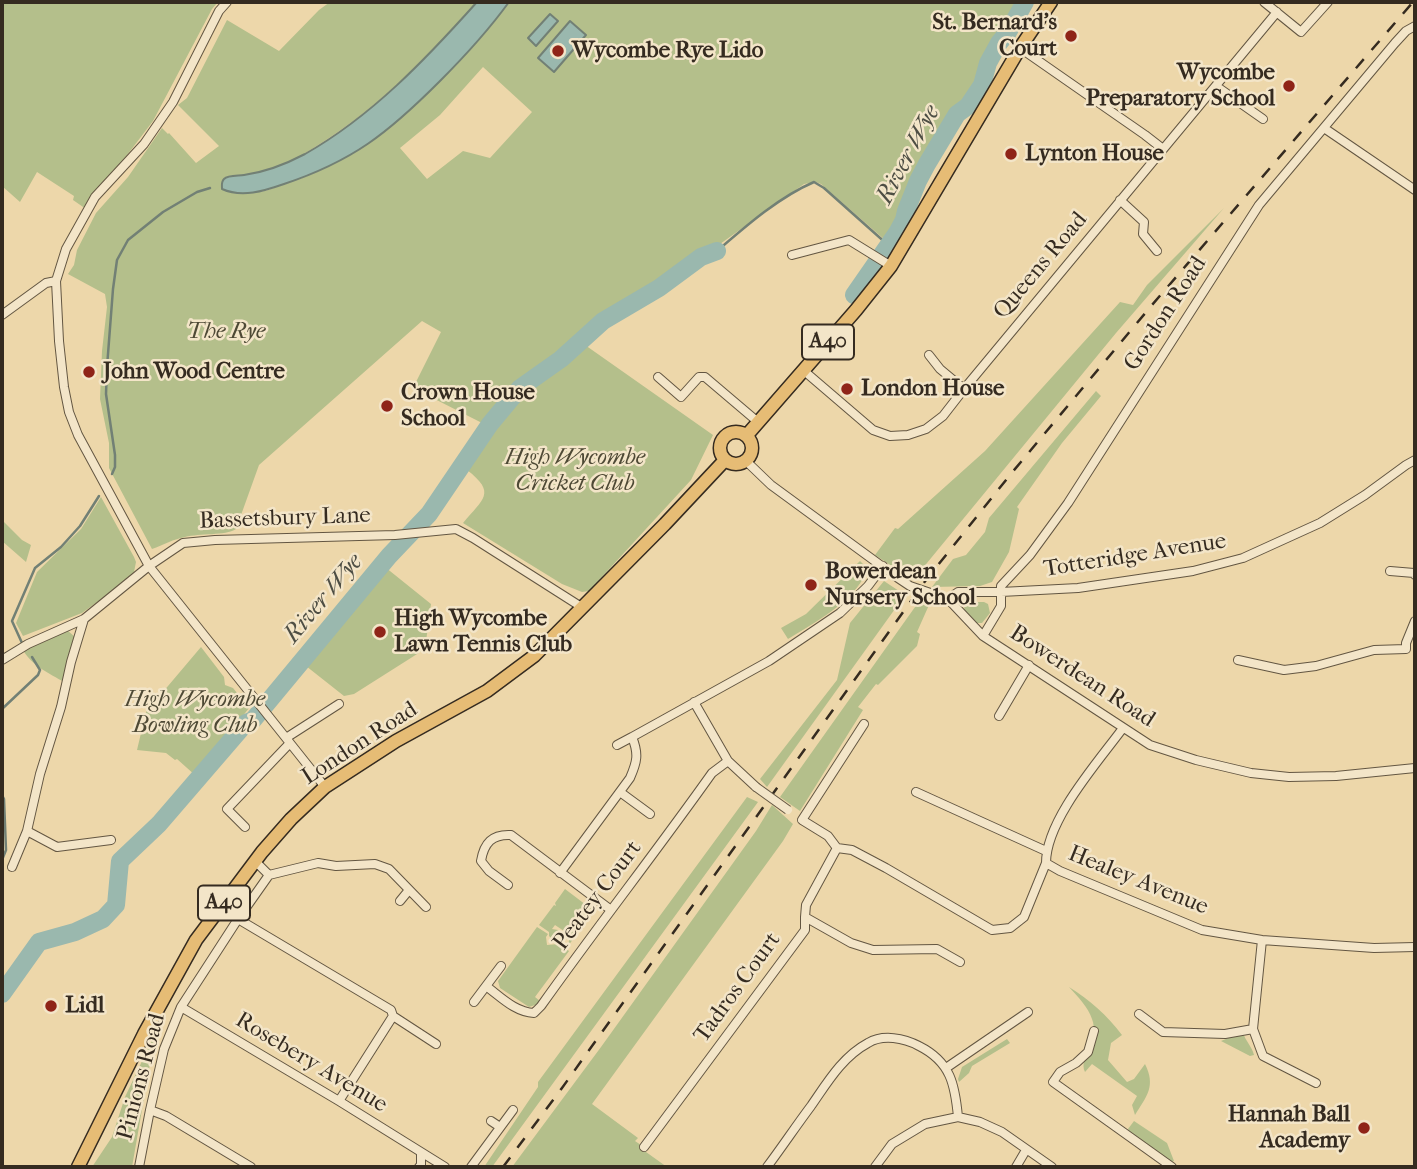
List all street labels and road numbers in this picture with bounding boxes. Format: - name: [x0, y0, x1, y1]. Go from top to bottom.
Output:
- street label: Queens Road: [988, 207, 1094, 325]
- street label: Gordon Road: [1119, 252, 1213, 376]
- road number: A40: [802, 324, 854, 360]
- street label: Bassetsbury Lane: [199, 502, 371, 536]
- street label: Totteridge Avenue: [1042, 528, 1228, 584]
- street label: Bowerdean Road: [1004, 620, 1160, 734]
- street label: London Road: [297, 696, 423, 792]
- street label: Peatey Court: [548, 836, 648, 956]
- street label: Healey Avenue: [1064, 840, 1212, 922]
- road number: A40: [198, 886, 250, 920]
- street label: Tadros Court: [689, 928, 787, 1048]
- street label: Rosebery Avenue: [230, 1007, 392, 1119]
- street label: Pinions Road: [112, 1011, 172, 1143]

